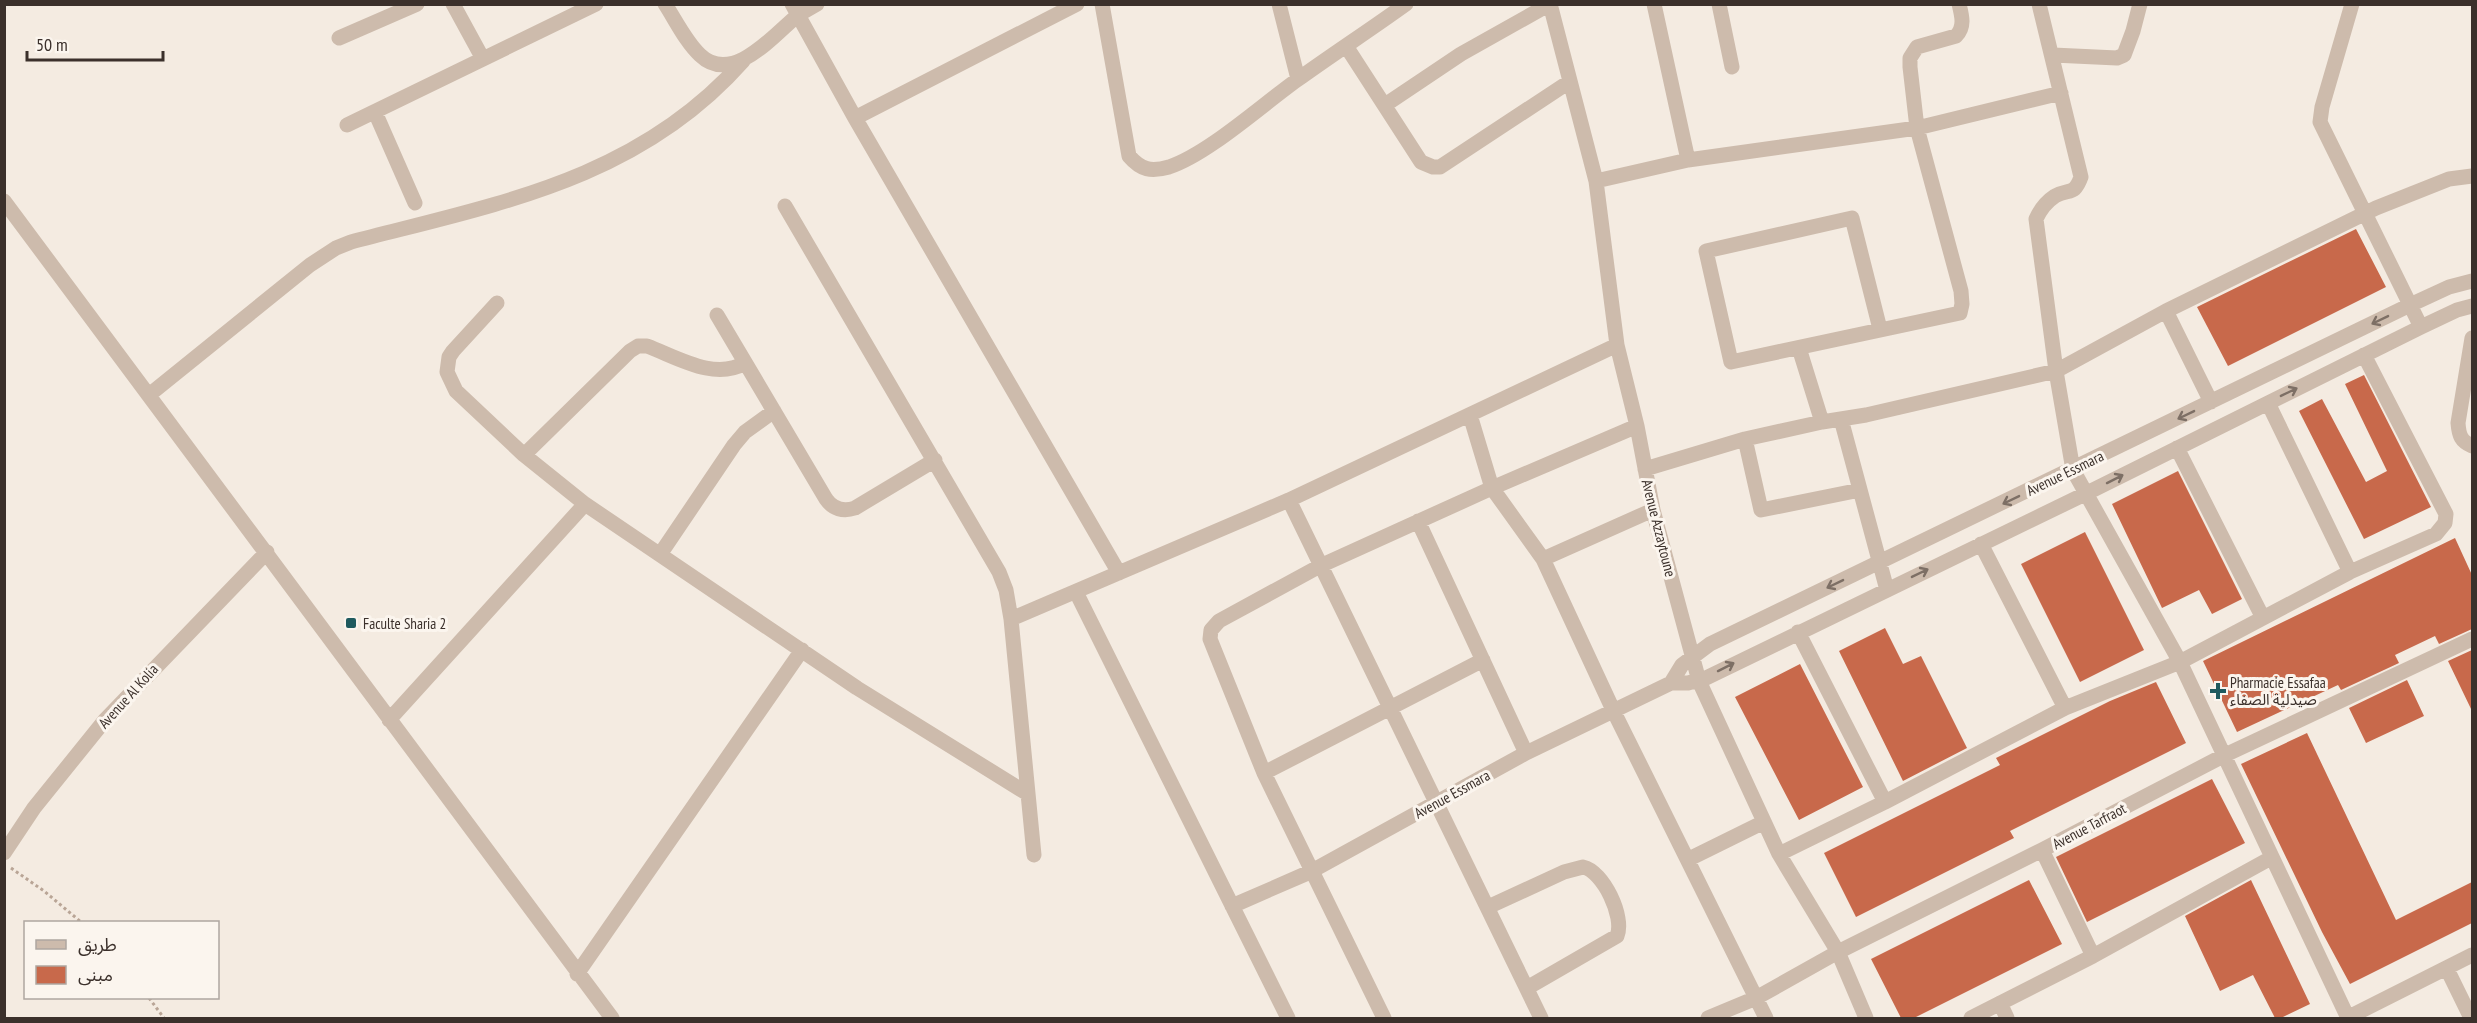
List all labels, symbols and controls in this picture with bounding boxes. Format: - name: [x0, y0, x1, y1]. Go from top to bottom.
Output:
- scale bar: [27, 24, 164, 62]
- text: 50 m: [36, 33, 68, 56]
- one-way arrow: [2372, 314, 2390, 326]
- one-way arrow: [2280, 386, 2298, 398]
- one-way arrow: [2178, 409, 2196, 421]
- street label: Avenue Essmara: [2023, 446, 2107, 500]
- one-way arrow: [2105, 473, 2123, 485]
- street label: Avenue Azzaytoune: [1638, 477, 1680, 579]
- one-way arrow: [2002, 494, 2020, 506]
- one-way arrow: [1911, 567, 1929, 579]
- one-way arrow: [1826, 579, 1844, 591]
- place label: Faculte Sharia 2: [363, 614, 446, 633]
- marker: Faculte Sharia 2: [344, 616, 358, 630]
- street label: Avenue Al Kolia: [94, 660, 162, 732]
- one-way arrow: [1716, 661, 1734, 673]
- place label: Pharmacie Essafaa صيدلية الصفاء: [2230, 673, 2326, 709]
- marker: Pharmacie Essafaa صيدلية الصفاء: [2211, 684, 2225, 698]
- street label: Avenue Essmara: [1411, 765, 1493, 823]
- street label: Avenue Tarfraot: [2049, 799, 2129, 853]
- legend: [24, 921, 219, 999]
- text: طريق: [78, 933, 117, 956]
- text: مبنى: [78, 963, 113, 986]

